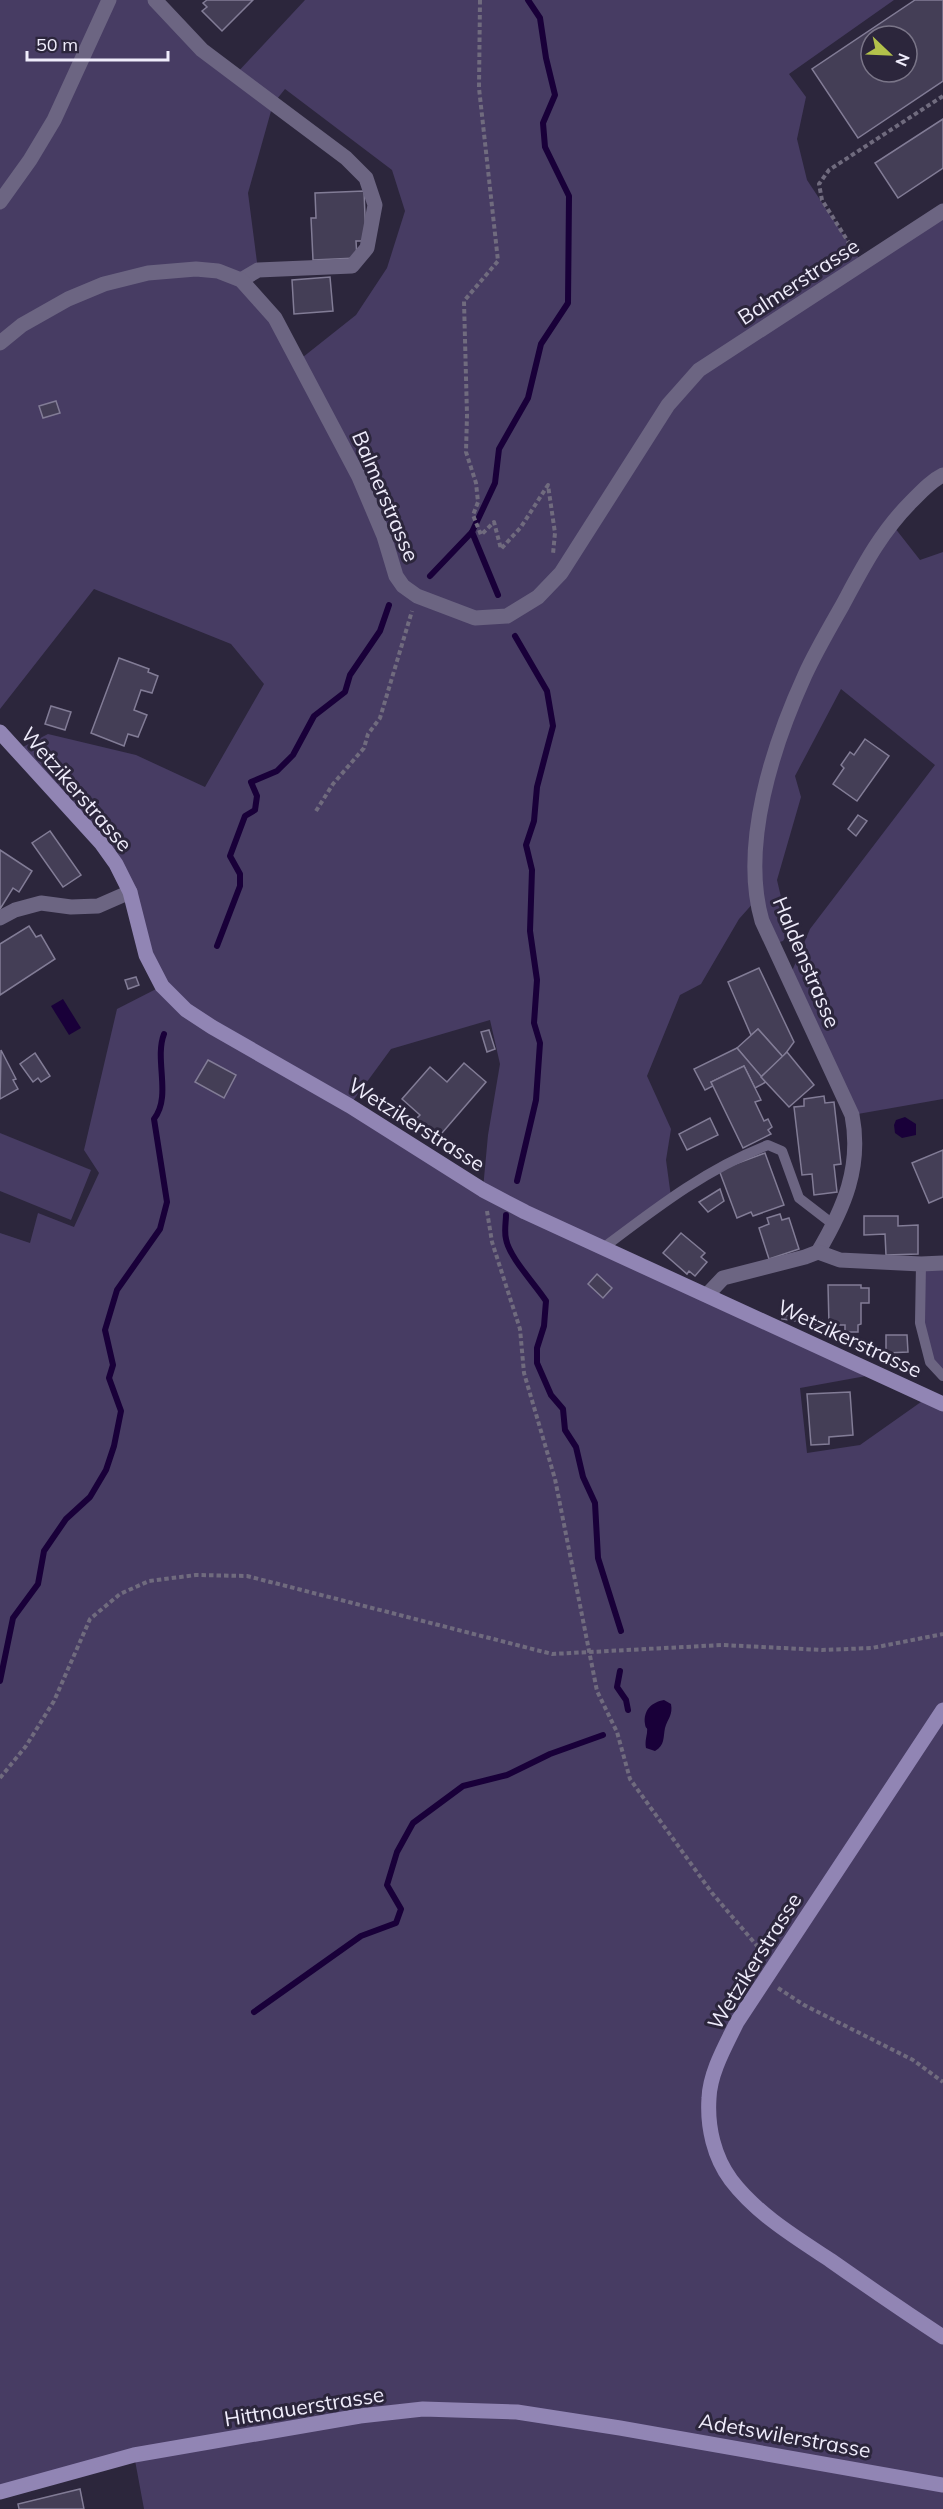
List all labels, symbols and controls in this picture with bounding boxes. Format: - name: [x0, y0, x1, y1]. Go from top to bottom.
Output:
- scale bar: [27, 24, 168, 62]
- north arrow: [859, 24, 919, 84]
- text: 50 m: [36, 33, 78, 56]
- text: N: [891, 50, 914, 69]
- street label: Balmerstrasse: [733, 232, 863, 330]
- street label: Balmerstrasse: [347, 427, 425, 565]
- street label: Wetzikerstrasse: [16, 721, 138, 857]
- street label: Haldenstrasse: [768, 892, 846, 1032]
- street label: Wetzikerstrasse: [344, 1072, 490, 1176]
- street label: Wetzikerstrasse: [774, 1293, 926, 1383]
- street label: Wetzikerstrasse: [702, 1888, 806, 2034]
- street label: Hittnauerstrasse: [222, 2381, 386, 2431]
- street label: Adetswilerstrasse: [697, 2407, 873, 2463]

